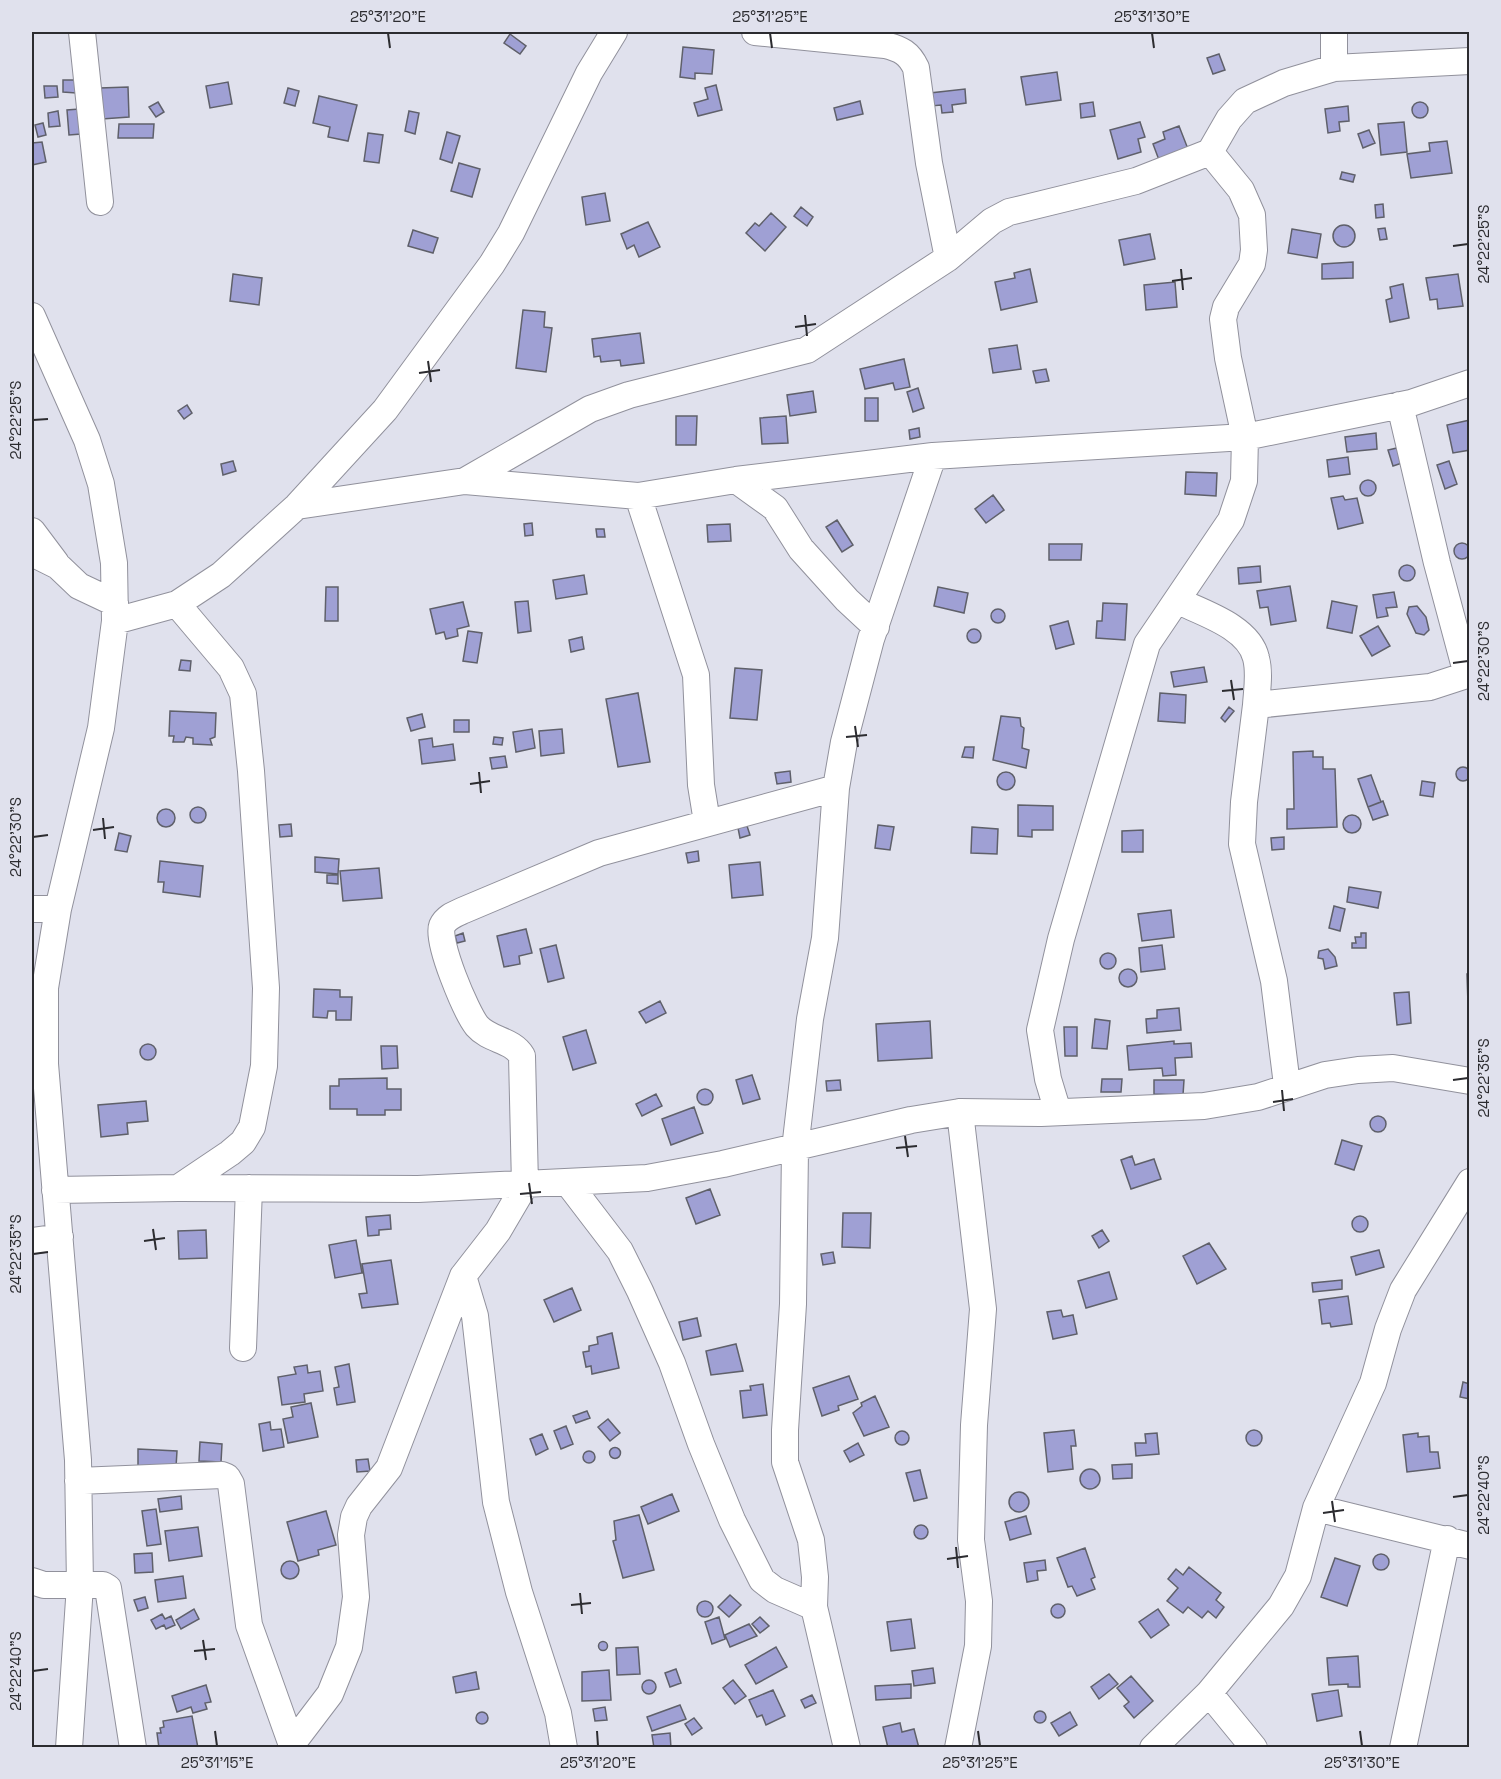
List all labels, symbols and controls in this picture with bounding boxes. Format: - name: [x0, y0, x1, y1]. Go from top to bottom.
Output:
- text: 25°31'20"E: [350, 7, 426, 26]
- text: 25°31'25"E: [732, 7, 808, 26]
- text: 25°31'30"E: [1114, 7, 1190, 26]
- text: 24°22'25"S: [1474, 204, 1493, 284]
- text: 24°22'25"S: [6, 380, 25, 460]
- text: 24°22'30"S: [1474, 621, 1493, 701]
- text: 24°22'30"S: [6, 797, 25, 877]
- text: 24°22'35"S: [1474, 1038, 1493, 1118]
- text: 24°22'35"S: [6, 1214, 25, 1294]
- text: 24°22'40"S: [1474, 1455, 1493, 1535]
- text: 24°22'40"S: [6, 1631, 25, 1711]
- text: 25°31'15"E: [181, 1753, 253, 1772]
- text: 25°31'20"E: [560, 1753, 636, 1772]
- text: 25°31'25"E: [942, 1753, 1018, 1772]
- text: 25°31'30"E: [1324, 1753, 1400, 1772]

